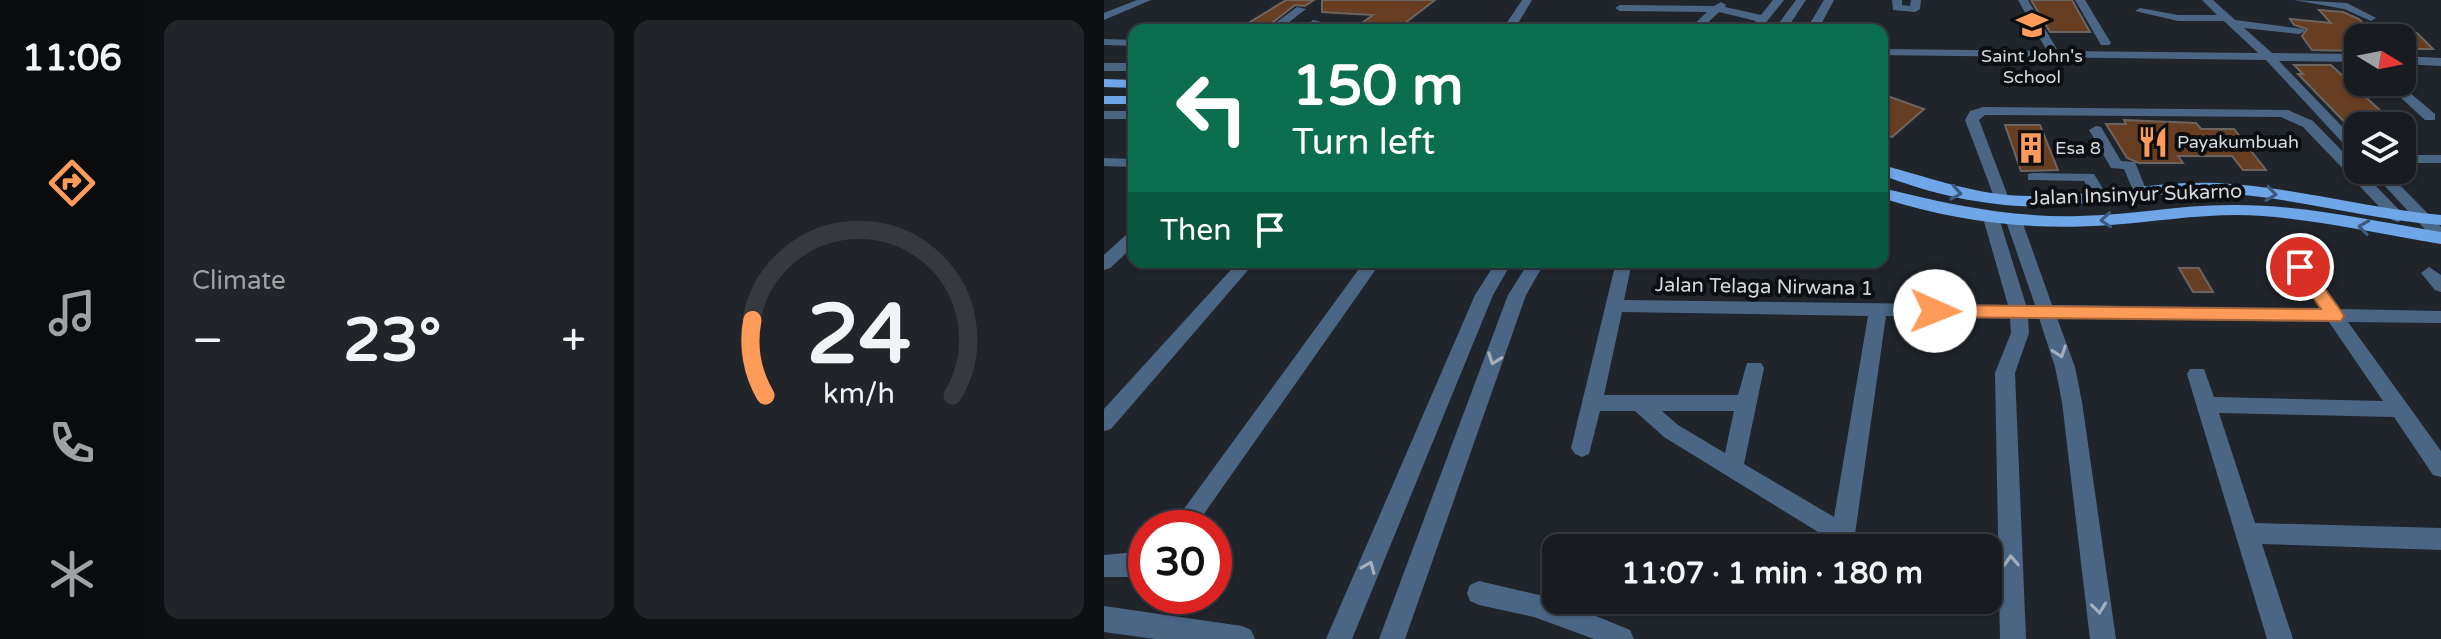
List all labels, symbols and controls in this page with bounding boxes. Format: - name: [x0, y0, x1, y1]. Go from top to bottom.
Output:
- school or university icon: Saint John's School: [2015, 8, 2049, 42]
- north arrow: [2344, 24, 2416, 96]
- map controls: [2344, 24, 2416, 184]
- text: 11:06: [22, 37, 122, 80]
- place label: Saint John's School: [1981, 45, 2083, 88]
- text: 150 m: [1292, 53, 1463, 120]
- icon: left: [1160, 56, 1264, 160]
- button: layers: [2344, 112, 2416, 184]
- text: Turn left: [1292, 121, 1435, 164]
- restaurant icon: Payakumbuah: [2136, 125, 2170, 159]
- building icon: Esa 8: [2014, 131, 2048, 165]
- place label: Payakumbuah: [2177, 131, 2299, 153]
- place label: Esa 8: [2055, 137, 2101, 159]
- icon: directions: [44, 155, 100, 211]
- street label: Jalan Insinyur Sukarno: [2029, 179, 2243, 211]
- one-way arrow: [1950, 183, 1963, 200]
- one-way arrow: [2264, 185, 2278, 202]
- icon: arrive: [1248, 208, 1292, 252]
- one-way arrow: [2099, 211, 2112, 228]
- text: Then: [1160, 212, 1232, 249]
- one-way arrow: [2357, 219, 2371, 236]
- pin: [2266, 233, 2334, 301]
- icon: arrive: [2278, 245, 2322, 289]
- text: Climate: [192, 265, 286, 296]
- position arrow: [1893, 269, 1977, 353]
- street label: Jalan Telaga Nirwana 1: [1655, 273, 1873, 301]
- icon: music: [44, 285, 100, 341]
- text: 24: [807, 285, 911, 385]
- text: 23°: [343, 305, 441, 377]
- text: −: [192, 315, 223, 368]
- text: +: [561, 315, 586, 368]
- one-way arrow: [2050, 344, 2066, 358]
- one-way arrow: [1487, 351, 1504, 365]
- text: km/h: [823, 377, 895, 411]
- icon: phone: [44, 415, 100, 471]
- speed limit sign: 30: [1128, 510, 1232, 614]
- icon: climate: [44, 546, 100, 602]
- one-way arrow: [2002, 554, 2019, 567]
- text: 11:07 · 1 min · 180 m: [1621, 555, 1923, 592]
- one-way arrow: [1360, 561, 1376, 575]
- one-way arrow: [2091, 602, 2108, 615]

